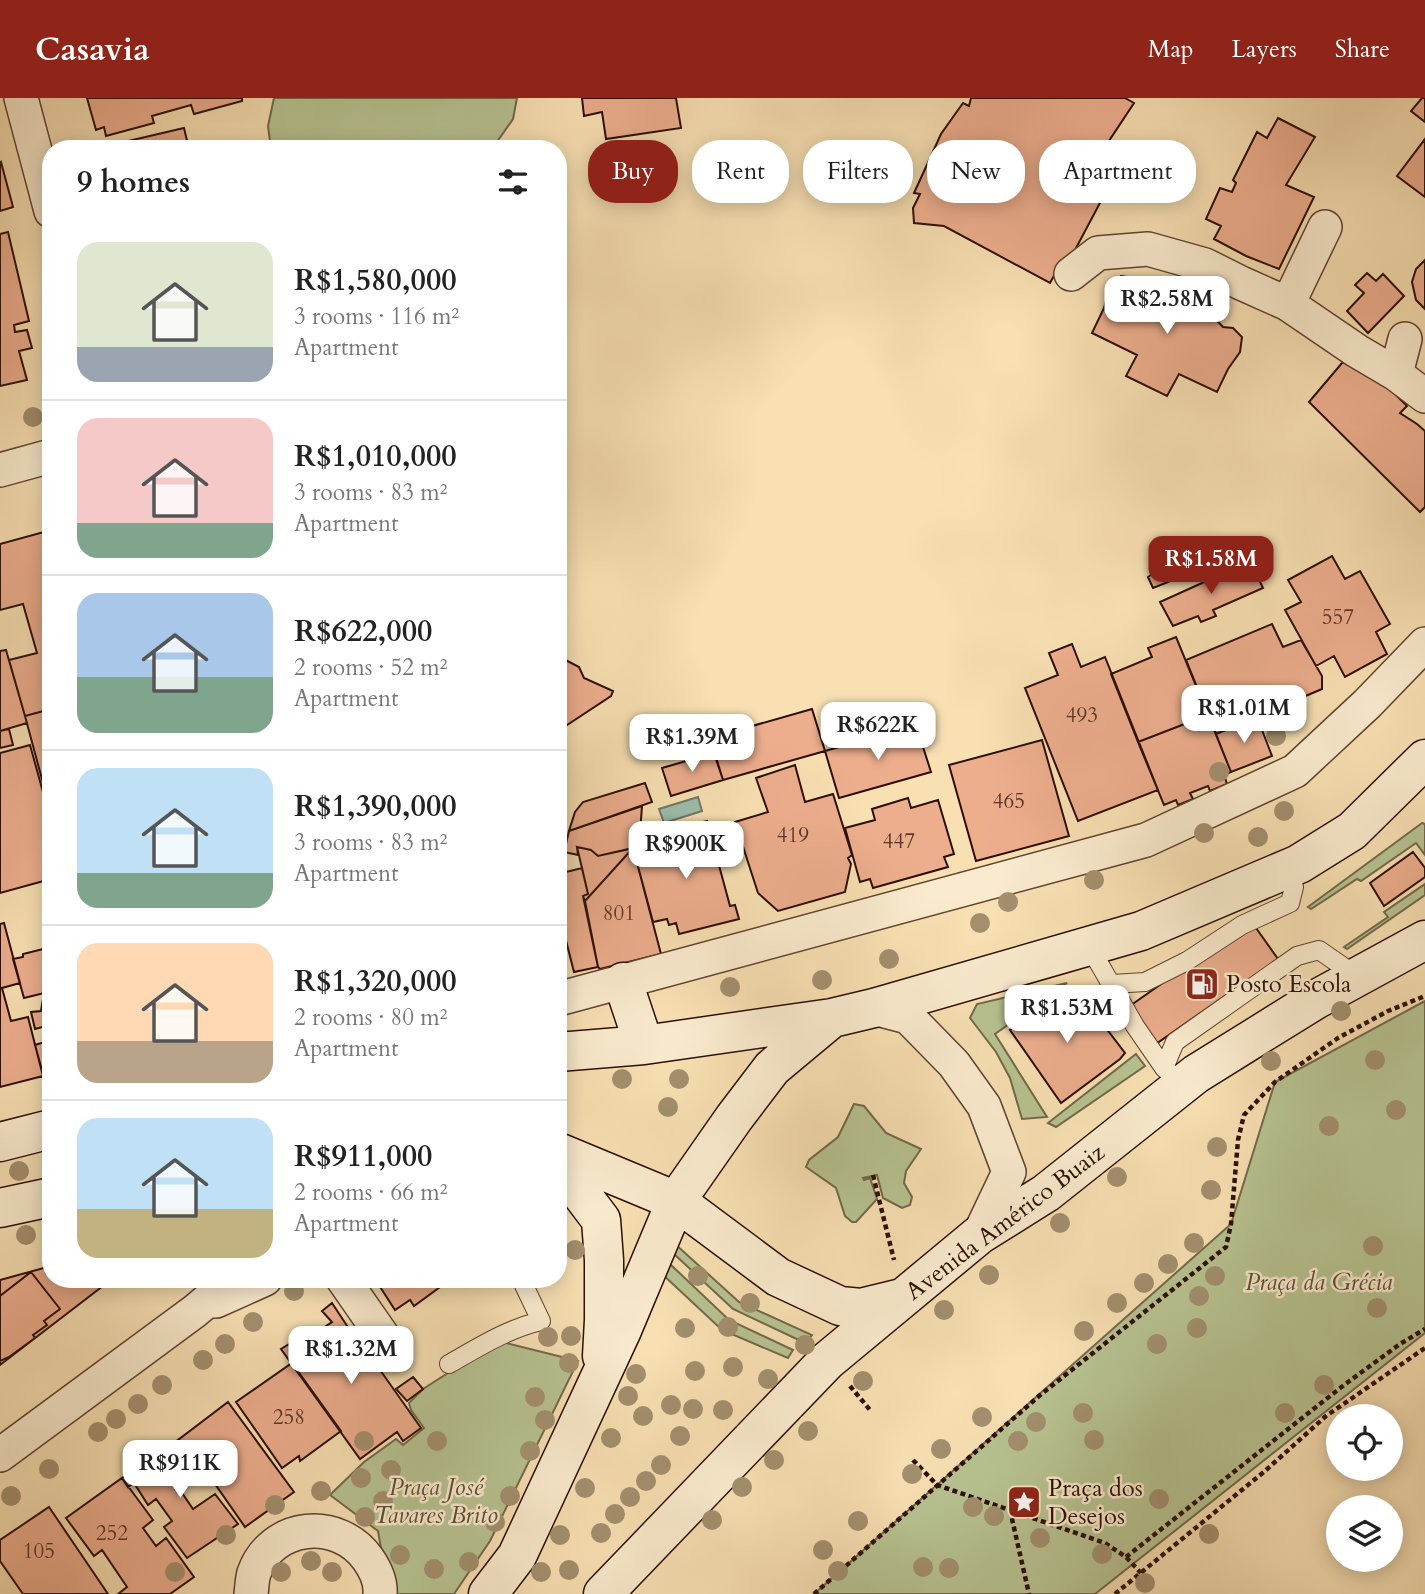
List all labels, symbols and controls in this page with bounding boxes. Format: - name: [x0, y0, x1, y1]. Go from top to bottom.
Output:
- text: Casavia: [35, 27, 150, 72]
- text: Map: [1148, 33, 1194, 66]
- text: Layers: [1232, 33, 1297, 66]
- text: Share: [1335, 33, 1390, 66]
- chip: Buy: [588, 140, 678, 203]
- chip: Rent: [692, 140, 789, 203]
- chip: Filters: [803, 140, 913, 203]
- chip: New: [927, 140, 1025, 203]
- chip: Apartment: [1039, 140, 1196, 203]
- text: 9 homes: [77, 162, 190, 203]
- icon: filters: [494, 163, 532, 201]
- text: R$1,580,000: [294, 260, 457, 301]
- icon: home: [133, 270, 217, 354]
- pin: R$2.58M: [1102, 276, 1232, 336]
- text: R$2.58M: [1120, 283, 1214, 314]
- text: 3 rooms · 116 m²: [294, 301, 459, 332]
- text: Apartment: [294, 332, 398, 363]
- text: R$1,010,000: [294, 436, 457, 477]
- icon: home: [133, 446, 217, 530]
- text: 3 rooms · 83 m²: [294, 477, 447, 508]
- text: Apartment: [294, 508, 398, 539]
- pin: R$1.58M: [1146, 536, 1276, 596]
- text: R$1.58M: [1164, 543, 1258, 574]
- house number: 557: [1322, 603, 1354, 632]
- text: R$622,000: [294, 611, 432, 652]
- icon: home: [133, 621, 217, 705]
- text: 2 rooms · 52 m²: [294, 652, 447, 683]
- text: Apartment: [294, 683, 398, 714]
- pin: R$1.01M: [1179, 686, 1309, 745]
- text: R$1.01M: [1197, 692, 1291, 723]
- house number: 493: [1066, 701, 1098, 730]
- pin: R$622K: [821, 702, 935, 762]
- text: R$622K: [837, 709, 919, 740]
- pin: R$1.39M: [627, 714, 757, 774]
- text: R$1.39M: [645, 721, 739, 752]
- text: R$1,390,000: [294, 786, 457, 827]
- house number: 465: [993, 787, 1025, 816]
- icon: home: [133, 796, 217, 880]
- house number: 419: [777, 821, 809, 850]
- pin: R$900K: [629, 822, 743, 881]
- text: 3 rooms · 83 m²: [294, 827, 447, 858]
- house number: 447: [883, 827, 915, 856]
- text: R$900K: [645, 828, 727, 859]
- text: Apartment: [294, 858, 398, 889]
- house number: 801: [603, 899, 635, 928]
- text: R$1,320,000: [294, 961, 457, 1002]
- fuel station icon: Posto Escola: [1183, 965, 1221, 1003]
- place label: Posto Escola: [1226, 968, 1352, 1001]
- icon: home: [133, 971, 217, 1055]
- pin: R$1.53M: [1002, 986, 1132, 1045]
- text: R$1.53M: [1020, 992, 1114, 1023]
- text: 2 rooms · 80 m²: [294, 1002, 447, 1033]
- text: Apartment: [294, 1033, 398, 1064]
- text: R$911,000: [294, 1136, 432, 1177]
- street label: Avenida Américo Buaiz: [899, 1136, 1112, 1308]
- icon: home: [133, 1146, 217, 1230]
- text: 2 rooms · 66 m²: [294, 1177, 447, 1208]
- text: Apartment: [294, 1208, 398, 1239]
- park label: Praça da Grécia: [1245, 1266, 1393, 1299]
- pin: R$1.32M: [286, 1326, 416, 1386]
- text: R$1.32M: [304, 1333, 398, 1364]
- house number: 258: [273, 1403, 305, 1432]
- map controls: [1326, 1404, 1403, 1572]
- button: locate: [1326, 1404, 1403, 1481]
- pin: R$911K: [123, 1440, 237, 1500]
- text: R$911K: [139, 1447, 221, 1478]
- park label: Praça José Tavares Brito: [374, 1471, 498, 1532]
- place label: Praça dos Desejos: [1048, 1472, 1143, 1533]
- place icon: Praça dos Desejos: [1005, 1483, 1043, 1521]
- button: layers: [1326, 1495, 1403, 1572]
- house number: 252: [96, 1519, 128, 1548]
- house number: 105: [23, 1537, 55, 1566]

